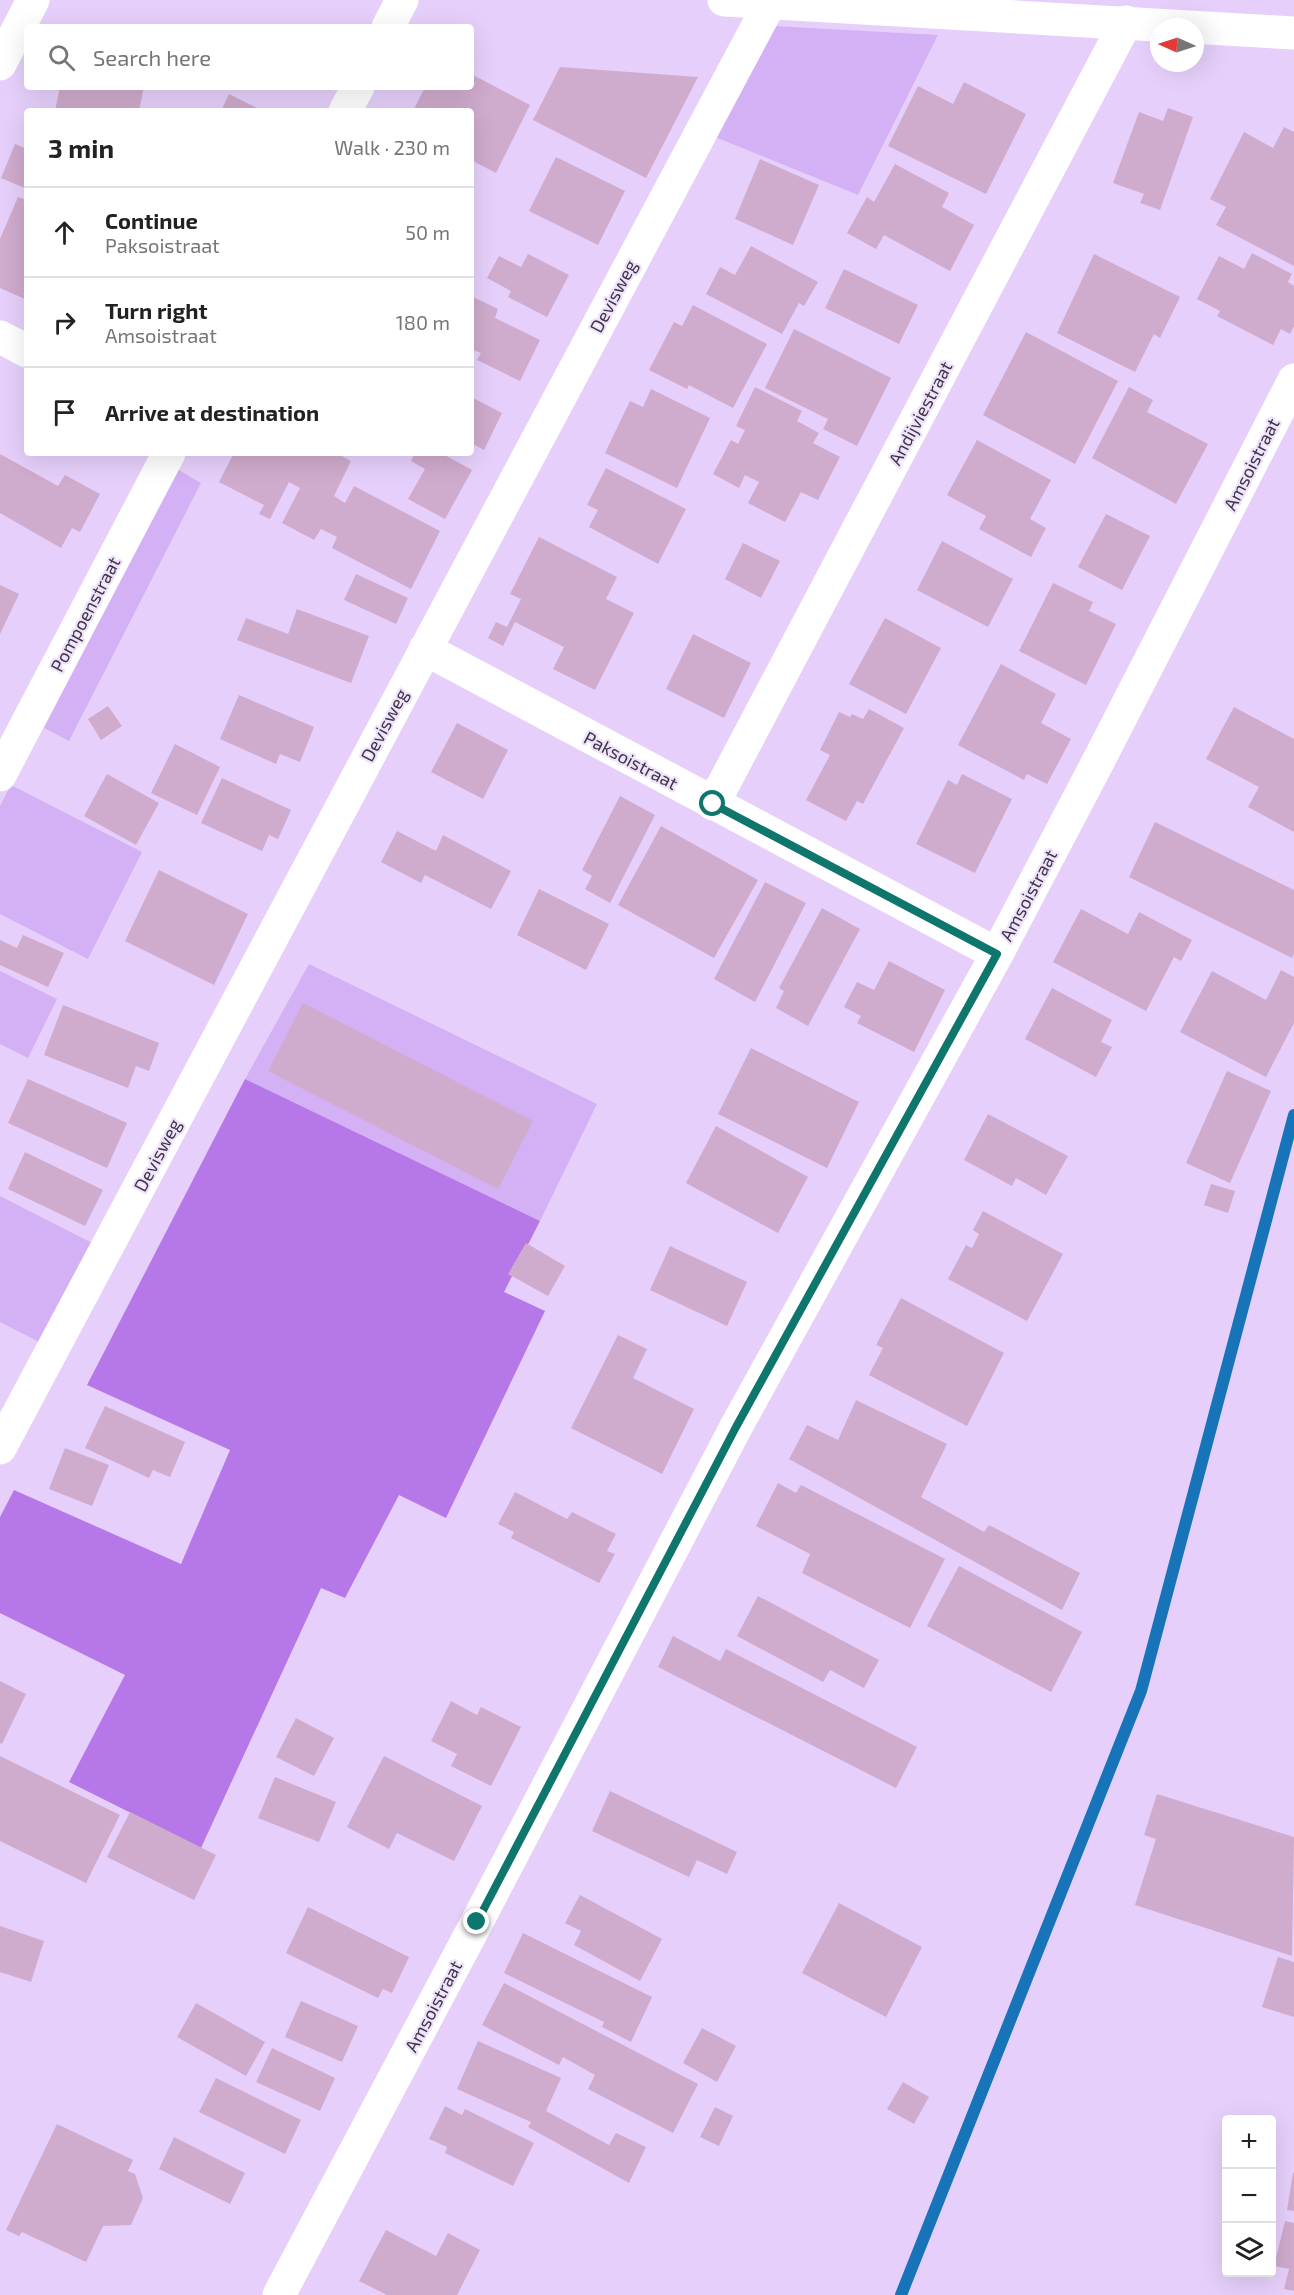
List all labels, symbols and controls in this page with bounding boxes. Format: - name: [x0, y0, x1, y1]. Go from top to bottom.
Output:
- north arrow: [1150, 18, 1204, 72]
- search box: [24, 24, 474, 90]
- icon: search: [45, 41, 78, 74]
- text: Search here: [93, 44, 211, 70]
- text: 3 min: [48, 132, 114, 163]
- text: Walk · 230 m: [334, 135, 450, 159]
- text: Continue: [105, 207, 198, 233]
- icon: ahead: [48, 216, 81, 249]
- text: 50 m: [405, 220, 450, 244]
- text: Paksoistraat: [105, 233, 220, 257]
- street label: Devisweg: [585, 256, 641, 336]
- text: Turn right: [105, 297, 207, 323]
- icon: right: [48, 306, 81, 339]
- text: 180 m: [396, 310, 450, 334]
- text: Amsoistraat: [105, 323, 217, 347]
- street label: Andijviestraat: [883, 357, 957, 469]
- icon: arrive: [48, 396, 81, 429]
- text: Arrive at destination: [105, 399, 319, 425]
- street label: Amsoistraat: [1218, 414, 1284, 514]
- street label: Pompoenstraat: [45, 553, 125, 675]
- street label: Devisweg: [356, 685, 412, 765]
- street label: Paksoistraat: [580, 726, 682, 794]
- route start: [699, 790, 725, 816]
- street label: Amsoistraat: [995, 845, 1061, 945]
- street label: Devisweg: [129, 1115, 185, 1195]
- route end: [463, 1908, 489, 1934]
- street label: Amsoistraat: [400, 1956, 466, 2056]
- map controls: [1222, 2115, 1276, 2277]
- button: +: [1222, 2115, 1276, 2169]
- button: −: [1222, 2169, 1276, 2223]
- button: layers: [1222, 2223, 1276, 2277]

